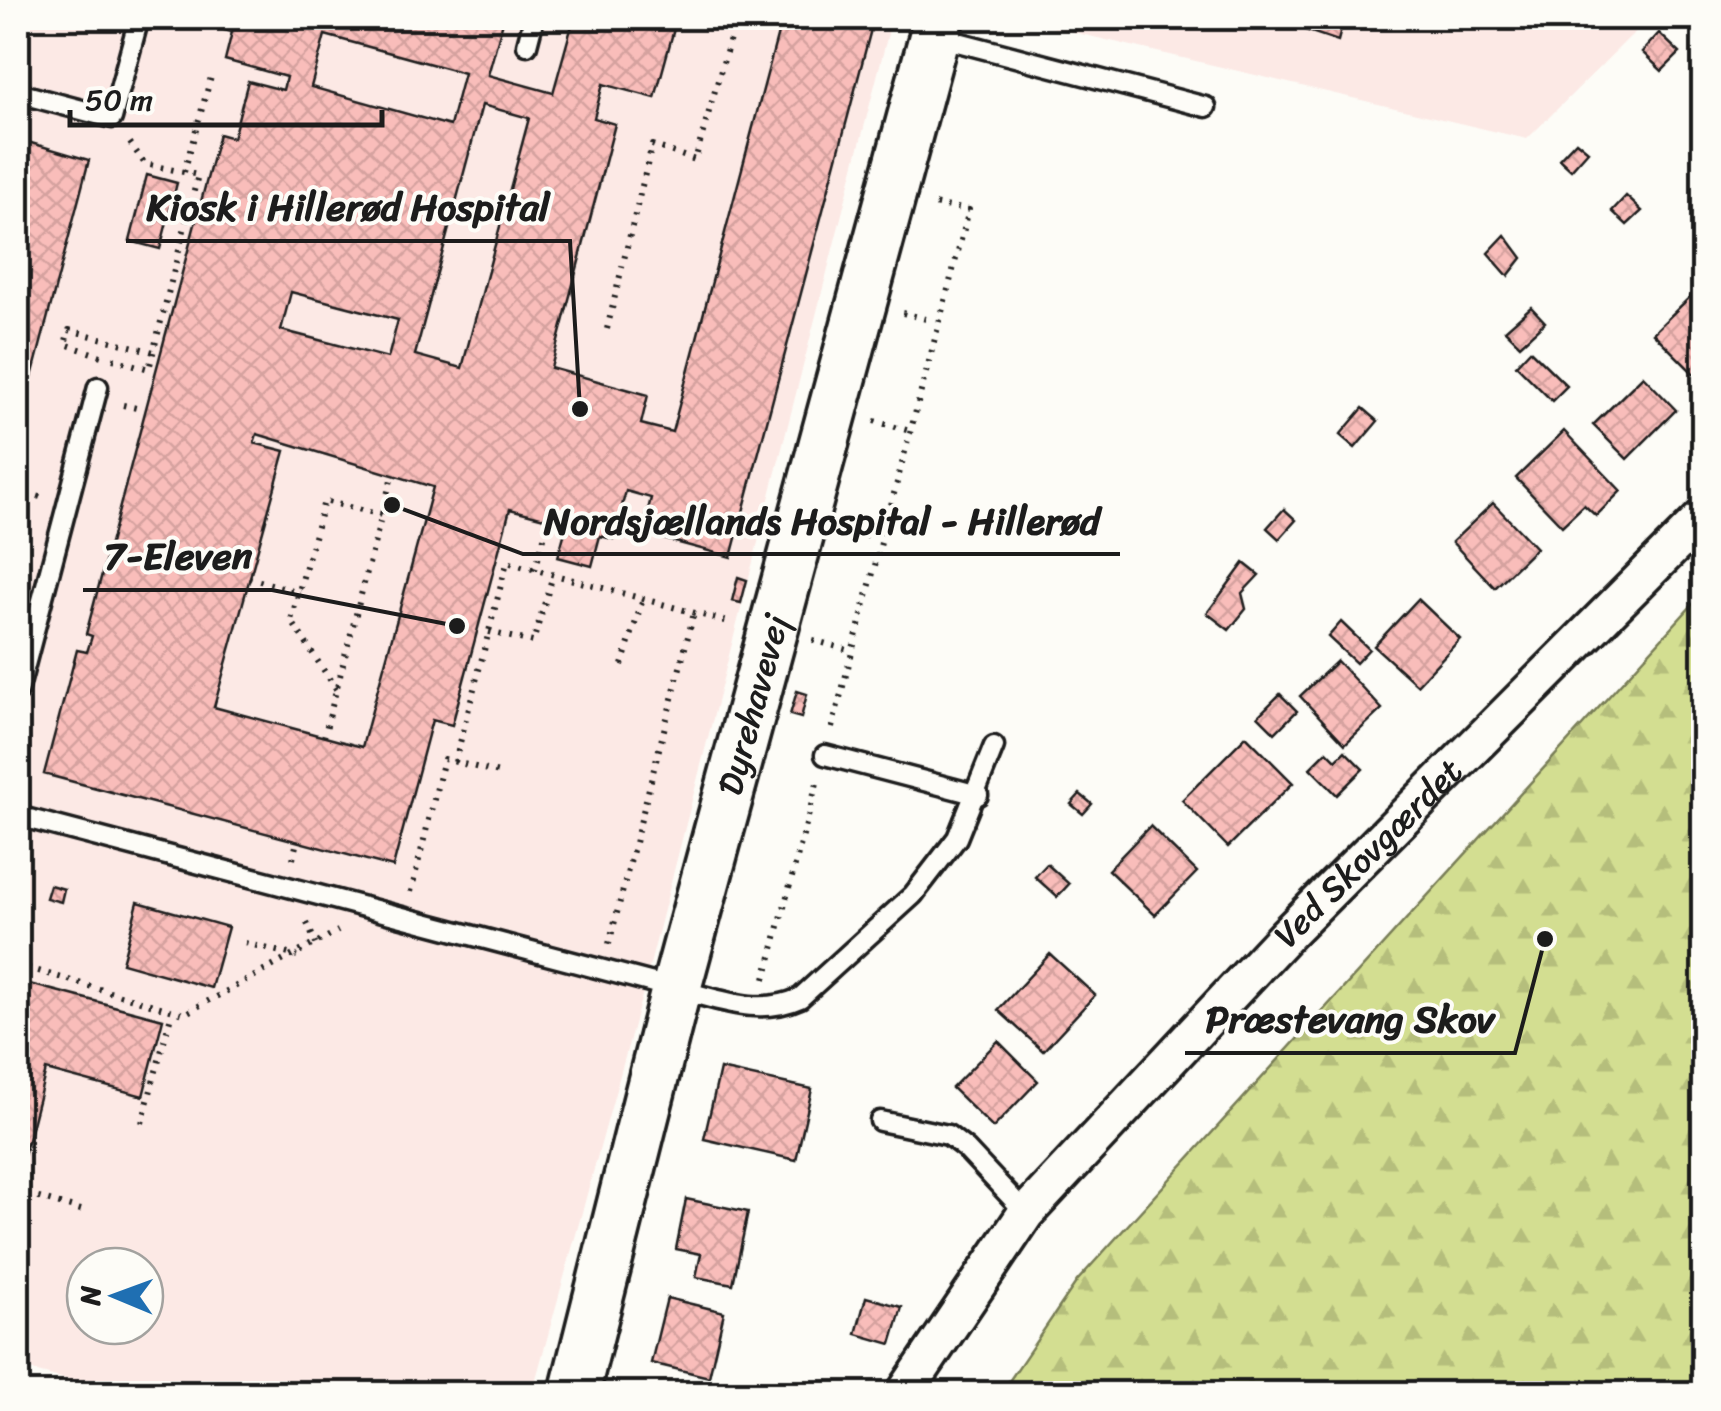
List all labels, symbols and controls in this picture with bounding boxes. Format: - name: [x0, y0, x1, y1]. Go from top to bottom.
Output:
- scale bar: [70, 65, 382, 127]
- text: 50 m: [85, 73, 153, 127]
- callout: Kiosk i Hillerød Hospital: [126, 173, 570, 241]
- text: Kiosk i Hillerød Hospital: [145, 174, 552, 241]
- callout: Nordsjællands Hospital - Hillerød: [523, 486, 1120, 554]
- text: Nordsjællands Hospital - Hillerød: [543, 488, 1103, 555]
- callout: 7-Eleven: [83, 522, 272, 590]
- text: 7-Eleven: [104, 523, 253, 590]
- street label: Dyrehavevej: [699, 606, 808, 802]
- street label: Ved Skovgærdet: [1257, 743, 1478, 963]
- callout: Præstevang Skov: [1185, 985, 1515, 1053]
- text: Præstevang Skov: [1206, 986, 1497, 1053]
- north arrow: [65, 1246, 165, 1346]
- text: N: [66, 1285, 115, 1307]

